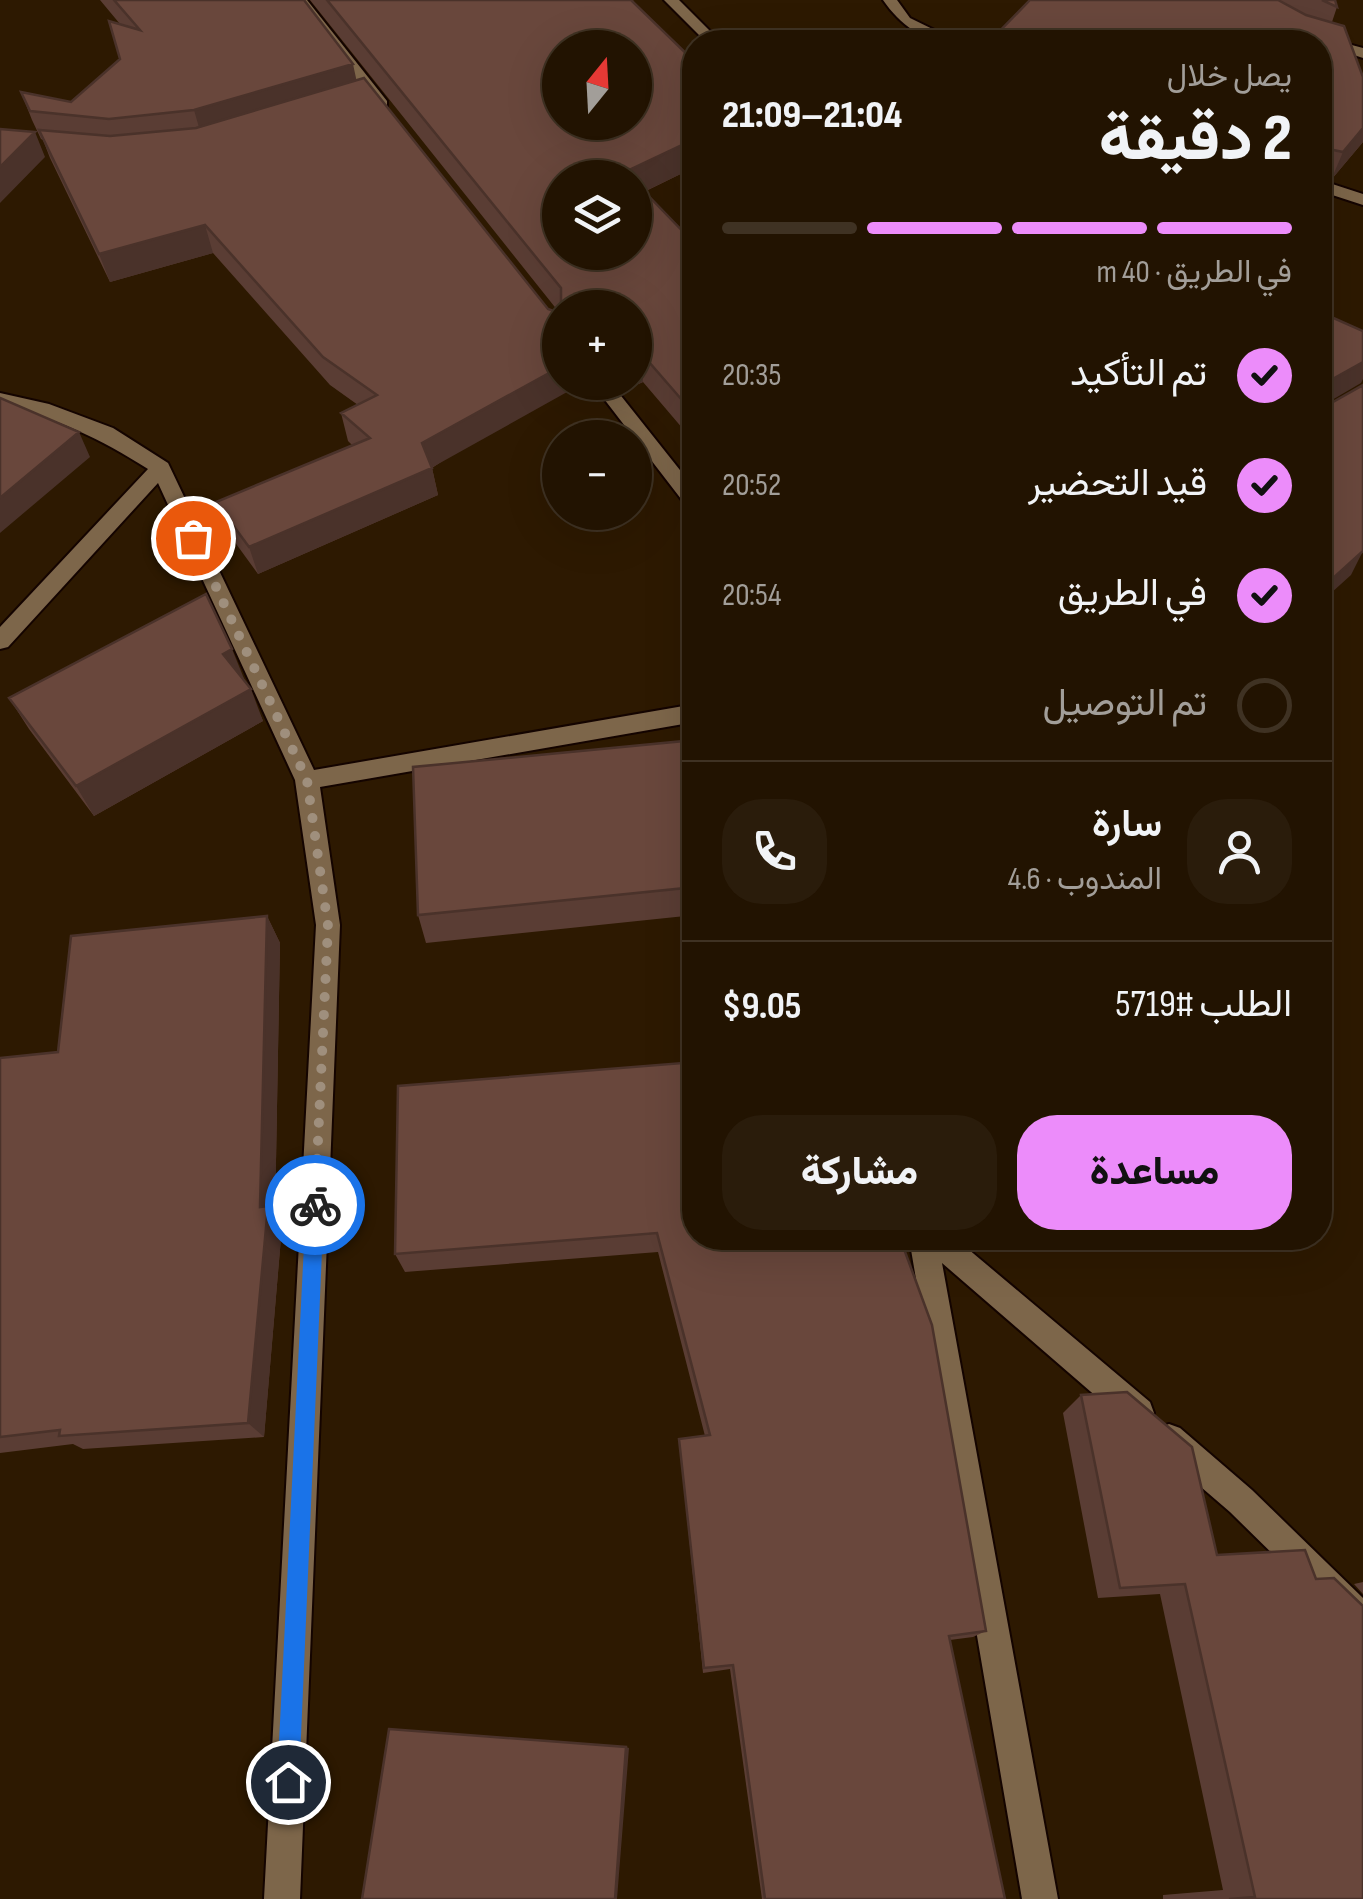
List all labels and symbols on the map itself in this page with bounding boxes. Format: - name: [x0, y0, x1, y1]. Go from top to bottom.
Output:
- north arrow: [542, 30, 652, 140]
- pin: [151, 496, 236, 581]
- courier: [265, 1155, 365, 1255]
- pin: [246, 1740, 331, 1825]

